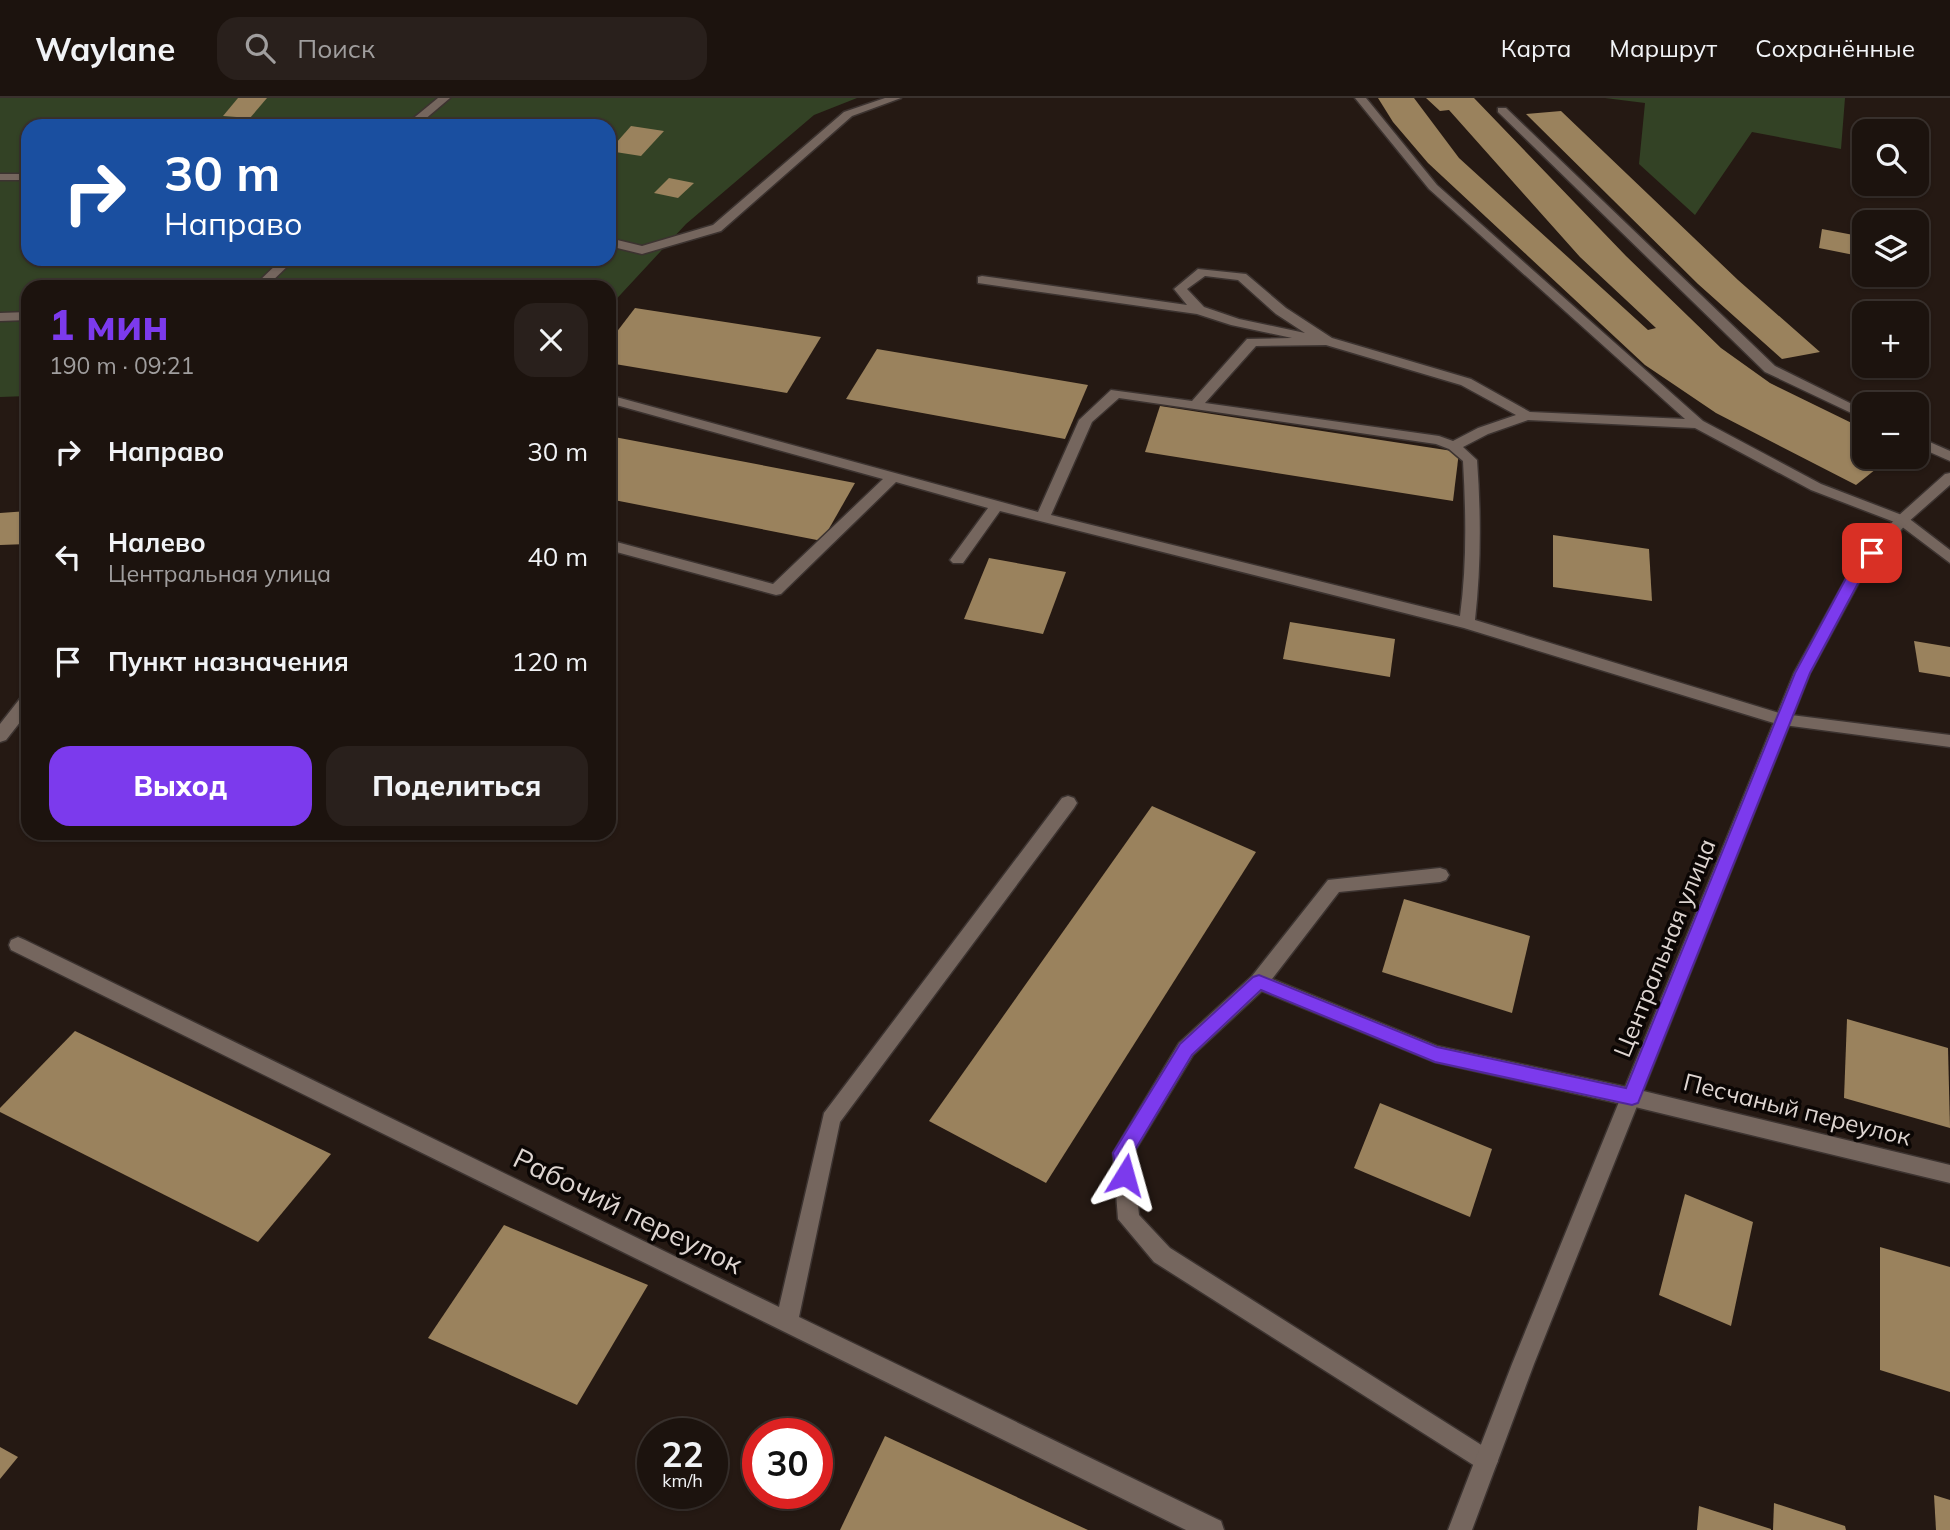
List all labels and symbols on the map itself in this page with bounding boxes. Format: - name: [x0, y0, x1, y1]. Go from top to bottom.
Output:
- pin: [1842, 523, 1902, 583]
- street label: Центральная улица: [1607, 834, 1722, 1061]
- street label: Песчаный переулок: [1680, 1066, 1914, 1152]
- position arrow: [1088, 1138, 1162, 1212]
- street label: Рабочий переулок: [508, 1140, 749, 1282]
- speed limit sign: 30: [742, 1418, 833, 1509]

